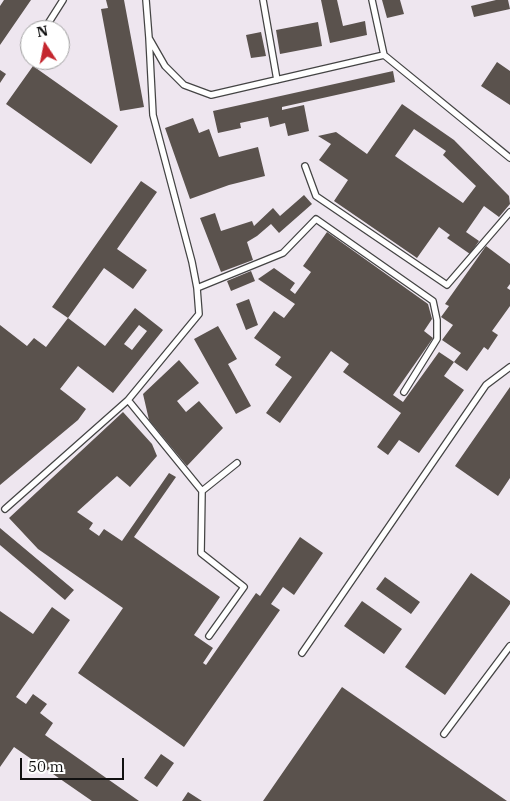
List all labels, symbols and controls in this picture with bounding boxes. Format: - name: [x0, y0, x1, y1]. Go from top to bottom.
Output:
- north arrow: [20, 20, 70, 70]
- text: N: [35, 21, 49, 41]
- scale bar: [22, 748, 126, 780]
- text: 50 m: [28, 757, 64, 776]

